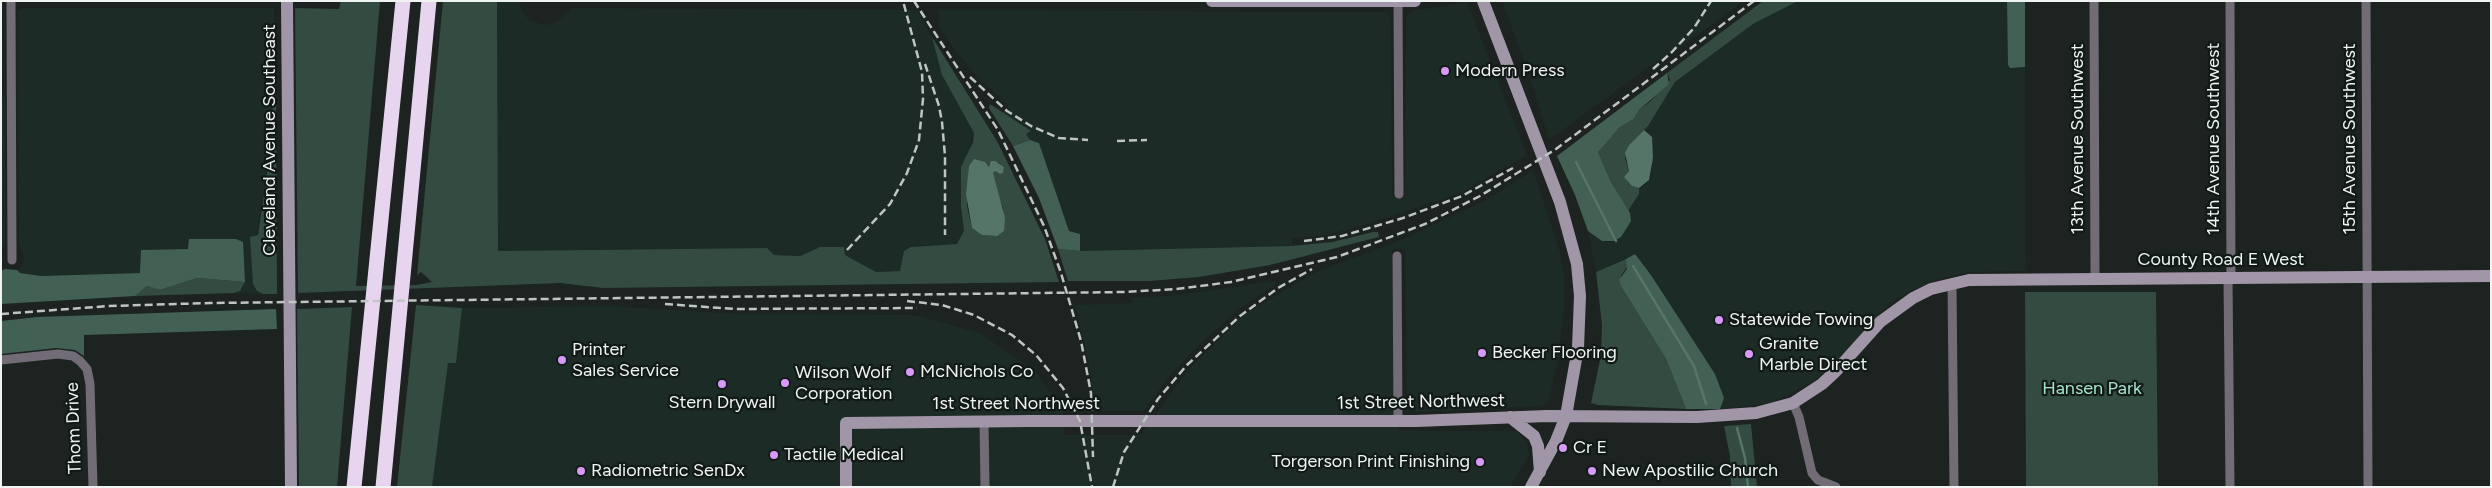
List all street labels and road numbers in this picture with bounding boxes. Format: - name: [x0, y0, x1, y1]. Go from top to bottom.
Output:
- street label: Cleveland Avenue Southeast: [259, 24, 281, 256]
- street label: 13th Avenue Southwest: [2067, 43, 2089, 235]
- street label: 14th Avenue Southwest: [2203, 43, 2225, 235]
- street label: 15th Avenue Southwest: [2339, 43, 2361, 235]
- street label: County Road E West: [2138, 249, 2304, 271]
- street label: Thom Drive: [62, 382, 86, 474]
- street label: 1st Street Northwest: [1337, 390, 1505, 414]
- street label: 1st Street Northwest: [932, 393, 1100, 415]

